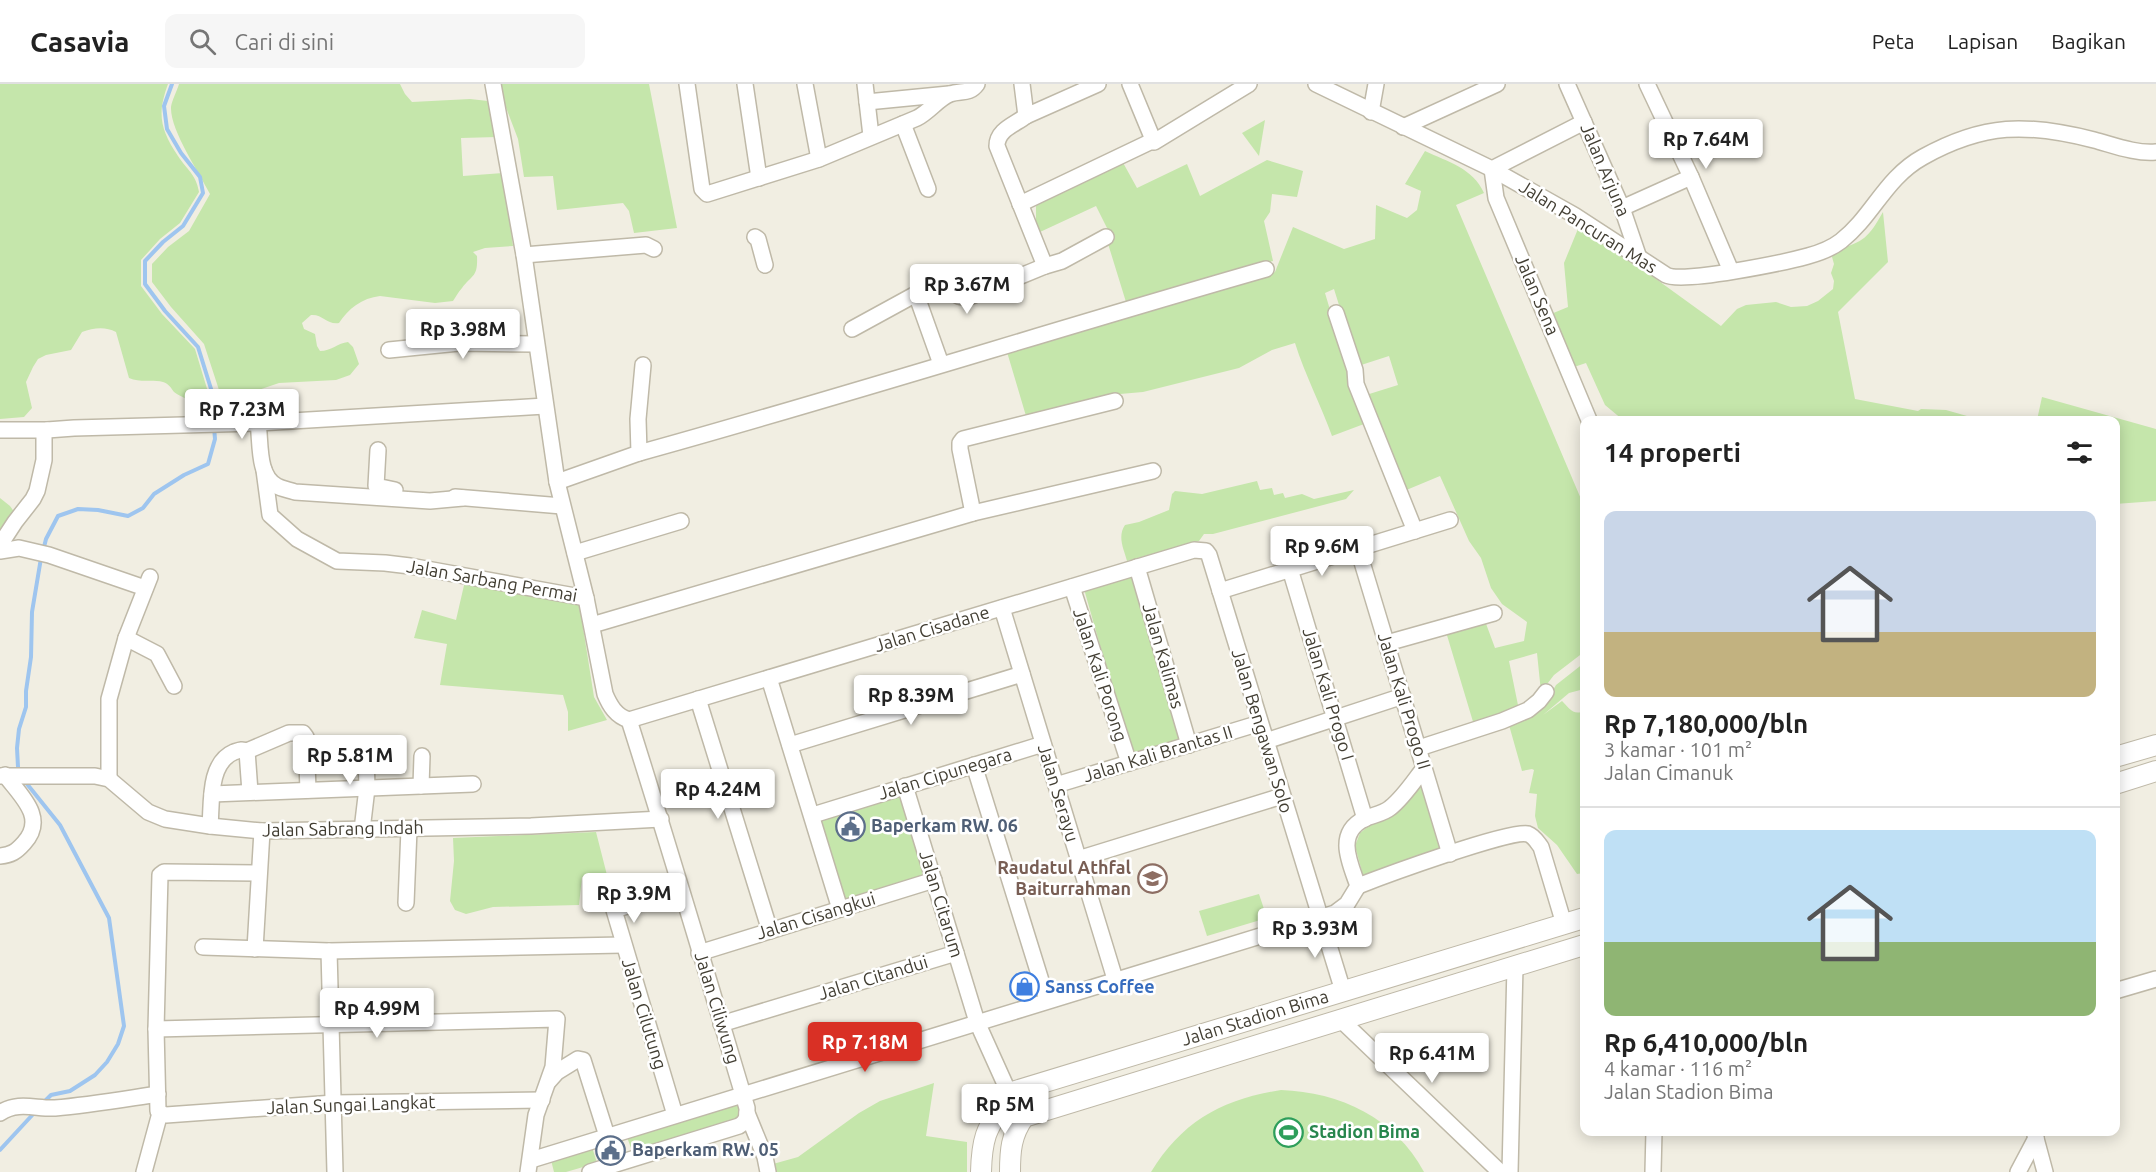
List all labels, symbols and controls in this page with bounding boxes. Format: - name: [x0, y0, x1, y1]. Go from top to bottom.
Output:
- search box: [165, 14, 585, 68]
- icon: search: [186, 25, 219, 58]
- text: Casavia: [30, 26, 129, 57]
- text: Cari di sini: [234, 29, 334, 54]
- text: Peta: [1872, 29, 1915, 53]
- text: Lapisan: [1948, 29, 2018, 53]
- text: Bagikan: [2051, 29, 2126, 53]
- pin: Rp 7.64M: [1644, 119, 1768, 170]
- street label: Jalan Arjuna: [1577, 120, 1635, 219]
- text: Rp 7.64M: [1663, 127, 1749, 150]
- street label: Jalan Pancuran Mas: [1516, 176, 1661, 277]
- street label: Jalan Sena: [1512, 251, 1564, 338]
- pin: Rp 3.67M: [905, 264, 1029, 315]
- text: Rp 3.67M: [924, 272, 1010, 295]
- pin: Rp 3.98M: [401, 309, 525, 360]
- text: Rp 3.98M: [420, 317, 506, 340]
- pin: Rp 7.23M: [180, 389, 304, 440]
- text: Rp 7.23M: [199, 397, 285, 420]
- icon: filters: [2063, 436, 2096, 469]
- text: 14 properti: [1604, 438, 1741, 467]
- pin: Rp 9.6M: [1267, 526, 1377, 577]
- text: Rp 9.6M: [1284, 534, 1360, 557]
- icon: home: [1796, 550, 1904, 658]
- street label: Jalan Sarbang Permai: [405, 555, 579, 605]
- street label: Jalan Cisadane: [872, 601, 992, 655]
- street label: Jalan Kalimas: [1139, 601, 1189, 711]
- street label: Jalan Kali Porong: [1070, 606, 1132, 744]
- street label: Jalan Kali Progo I: [1299, 625, 1359, 762]
- street label: Jalan Kali Progo II: [1375, 630, 1435, 772]
- street label: Jalan Bengawan Solo: [1228, 646, 1297, 815]
- pin: Rp 8.39M: [849, 675, 973, 726]
- text: Rp 8.39M: [868, 683, 954, 706]
- text: Rp 7,180,000/bln: [1604, 709, 1808, 738]
- street label: Jalan Kali Brantas II: [1081, 721, 1235, 785]
- pin: Rp 5.81M: [288, 735, 412, 786]
- text: 3 kamar · 101 m²: [1604, 738, 1752, 761]
- street label: Jalan Serayu: [1035, 742, 1083, 844]
- text: Rp 5.81M: [307, 743, 393, 766]
- street label: Jalan Cipunegara: [876, 743, 1014, 803]
- text: Jalan Cimanuk: [1604, 761, 1733, 784]
- pin: Rp 4.24M: [656, 769, 780, 820]
- text: Rp 4.24M: [675, 777, 761, 800]
- public building icon: Baperkam RW. 06: [834, 810, 866, 842]
- place label: Baperkam RW. 06: [871, 815, 1018, 835]
- street label: Jalan Sabrang Indah: [262, 817, 424, 839]
- street label: Jalan Citarum: [916, 848, 968, 960]
- place label: Raudatul Athfal Baiturrahman: [997, 857, 1132, 898]
- school or university icon: Raudatul Athfal Baiturrahman: [1136, 862, 1168, 894]
- icon: home: [1796, 869, 1904, 977]
- pin: Rp 3.9M: [579, 873, 689, 924]
- text: Rp 3.9M: [596, 881, 672, 904]
- street label: Jalan Cisangkui: [754, 887, 878, 943]
- pin: Rp 3.93M: [1253, 908, 1377, 959]
- text: Rp 3.93M: [1272, 916, 1358, 939]
- street label: Jalan Ciliwung: [691, 949, 744, 1066]
- street label: Jalan Citandui: [815, 951, 930, 1003]
- street label: Jalan Cilutung: [619, 956, 671, 1072]
- shop icon: Sanss Coffee: [1008, 971, 1040, 1003]
- place label: Sanss Coffee: [1045, 976, 1155, 996]
- street label: Jalan Stadion Bima: [1179, 985, 1331, 1049]
- pin: Rp 4.99M: [315, 988, 439, 1039]
- text: Rp 4.99M: [334, 996, 420, 1019]
- pin: Rp 7.18M: [803, 1022, 927, 1073]
- text: Rp 6,410,000/bln: [1604, 1028, 1808, 1057]
- text: Rp 7.18M: [822, 1030, 908, 1053]
- pin: Rp 6.41M: [1370, 1033, 1494, 1084]
- text: Rp 6.41M: [1389, 1041, 1475, 1064]
- text: 4 kamar · 116 m²: [1604, 1057, 1752, 1080]
- text: Jalan Stadion Bima: [1604, 1080, 1774, 1103]
- pin: Rp 5M: [963, 1084, 1047, 1135]
- street label: Jalan Sungai Langkat: [266, 1091, 436, 1117]
- text: Rp 5M: [976, 1092, 1034, 1115]
- sports icon: Stadion Bima: [1272, 1116, 1304, 1148]
- place label: Stadion Bima: [1309, 1121, 1420, 1141]
- public building icon: Baperkam RW. 05: [595, 1134, 627, 1166]
- place label: Baperkam RW. 05: [632, 1139, 779, 1159]

